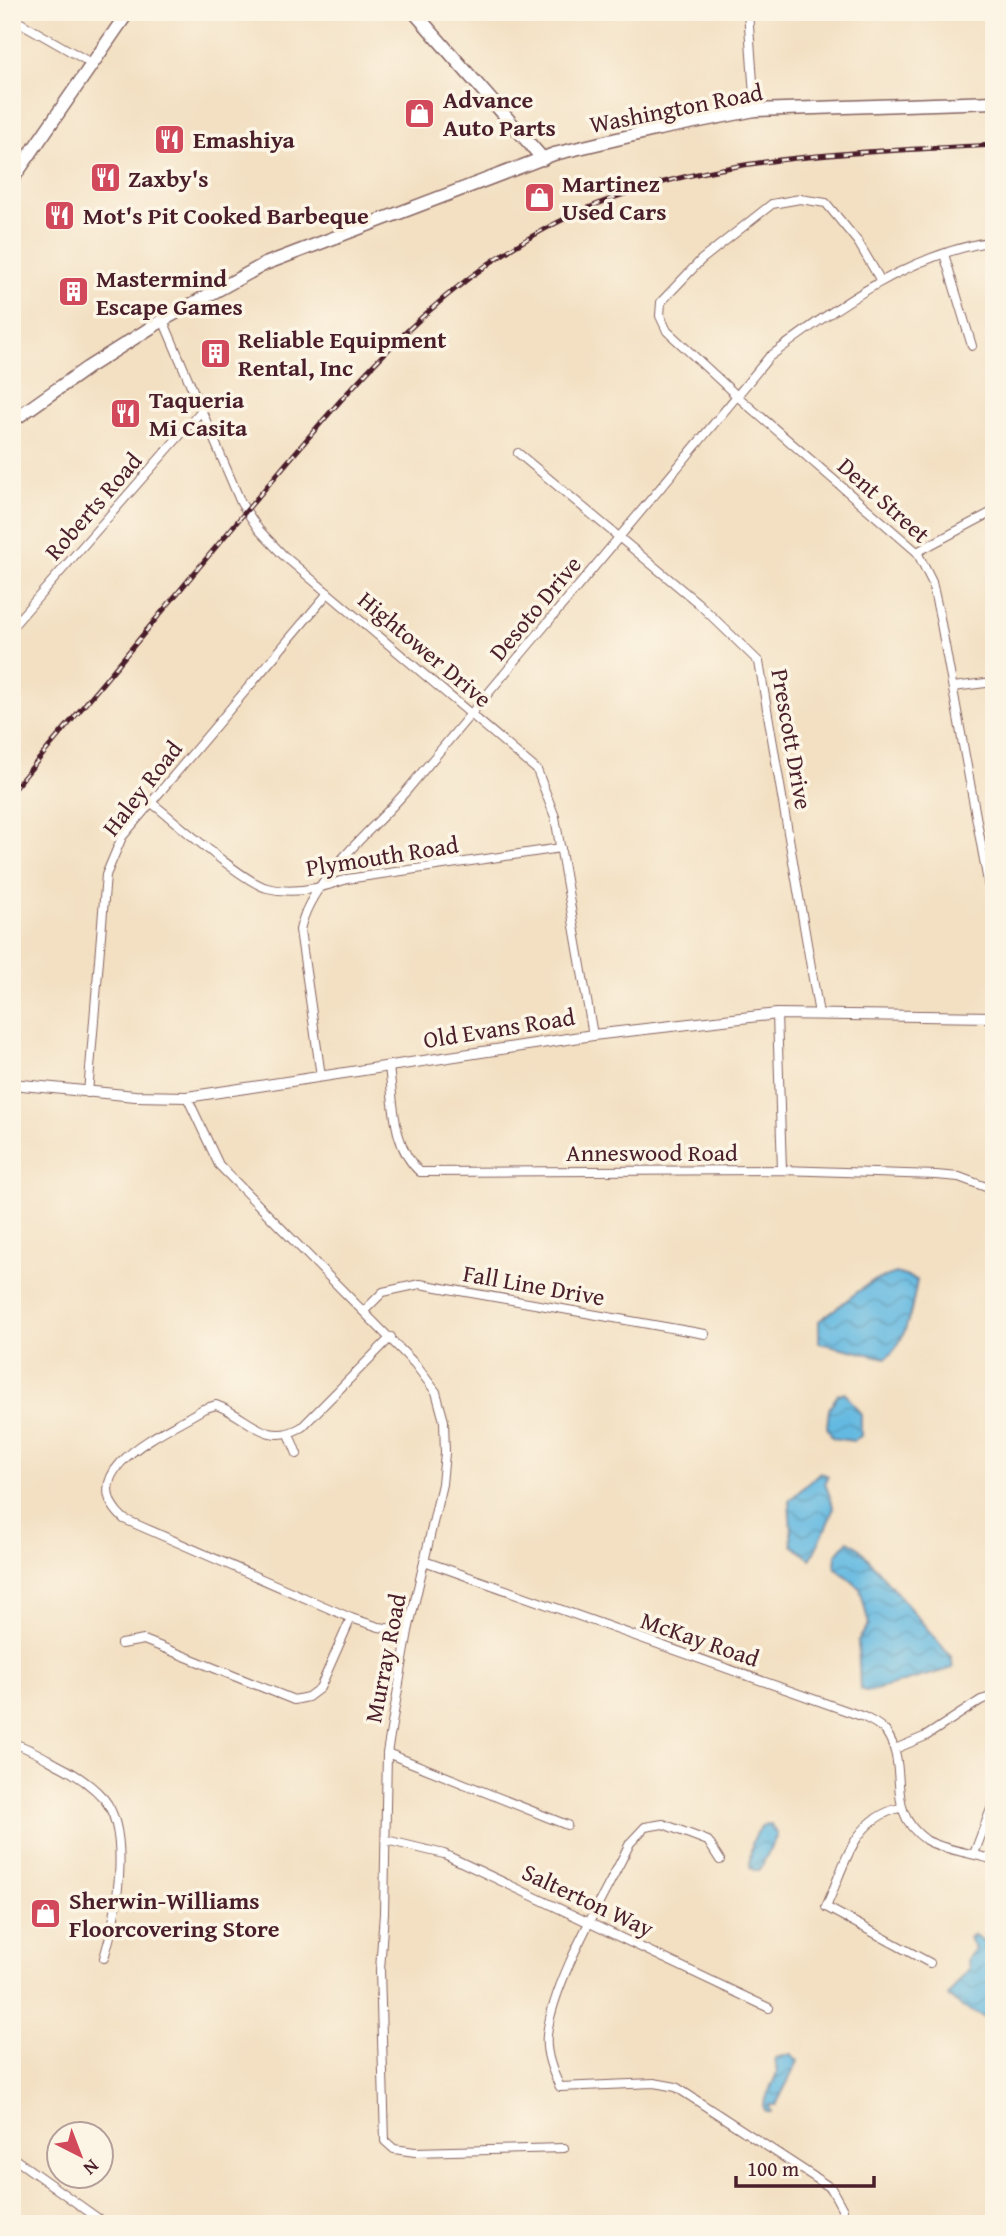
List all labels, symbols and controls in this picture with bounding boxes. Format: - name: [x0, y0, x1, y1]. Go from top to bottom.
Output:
- street label: Washington Road: [586, 74, 766, 142]
- place label: Advance Auto Parts: [443, 82, 556, 145]
- shop icon: Advance Auto Parts: [403, 96, 437, 130]
- restaurant icon: Emashiya: [153, 122, 187, 156]
- place label: Emashiya: [193, 122, 296, 157]
- restaurant icon: Zaxby's: [88, 161, 122, 195]
- place label: Zaxby's: [128, 161, 209, 196]
- place label: Martinez Used Cars: [562, 166, 667, 229]
- shop icon: Martinez Used Cars: [522, 180, 556, 214]
- restaurant icon: Mot's Pit Cooked Barbeque: [43, 198, 77, 232]
- place label: Mot's Pit Cooked Barbeque: [83, 198, 369, 233]
- place label: Mastermind Escape Games: [96, 261, 243, 324]
- building icon: Mastermind Escape Games: [56, 275, 90, 309]
- place label: Reliable Equipment Rental, Inc: [238, 322, 446, 385]
- building icon: Reliable Equipment Rental, Inc: [198, 336, 232, 370]
- place label: Taqueria Mi Casita: [149, 382, 248, 445]
- restaurant icon: Taqueria Mi Casita: [109, 396, 143, 430]
- street label: Roberts Road: [36, 444, 150, 568]
- street label: Dent Street: [830, 449, 938, 551]
- street label: Desoto Drive: [481, 548, 589, 668]
- street label: Hightower Drive: [350, 582, 500, 716]
- street label: Prescott Drive: [762, 666, 822, 812]
- street label: Haley Road: [94, 733, 191, 843]
- street label: Plymouth Road: [303, 827, 461, 885]
- street label: Old Evans Road: [421, 999, 577, 1057]
- street label: Anneswood Road: [566, 1135, 738, 1170]
- street label: Fall Line Drive: [460, 1255, 608, 1315]
- street label: Murray Road: [355, 1590, 415, 1726]
- street label: McKay Road: [636, 1602, 764, 1676]
- street label: Salterton Way: [516, 1854, 660, 1946]
- place label: Sherwin-Williams Floorcovering Store: [69, 1883, 280, 1946]
- shop icon: Sherwin-Williams Floorcovering Store: [29, 1897, 63, 1931]
- north arrow: [46, 2120, 116, 2190]
- scale bar: [736, 2145, 875, 2189]
- text: N: [77, 2153, 105, 2182]
- text: 100 m: [747, 2153, 799, 2184]

